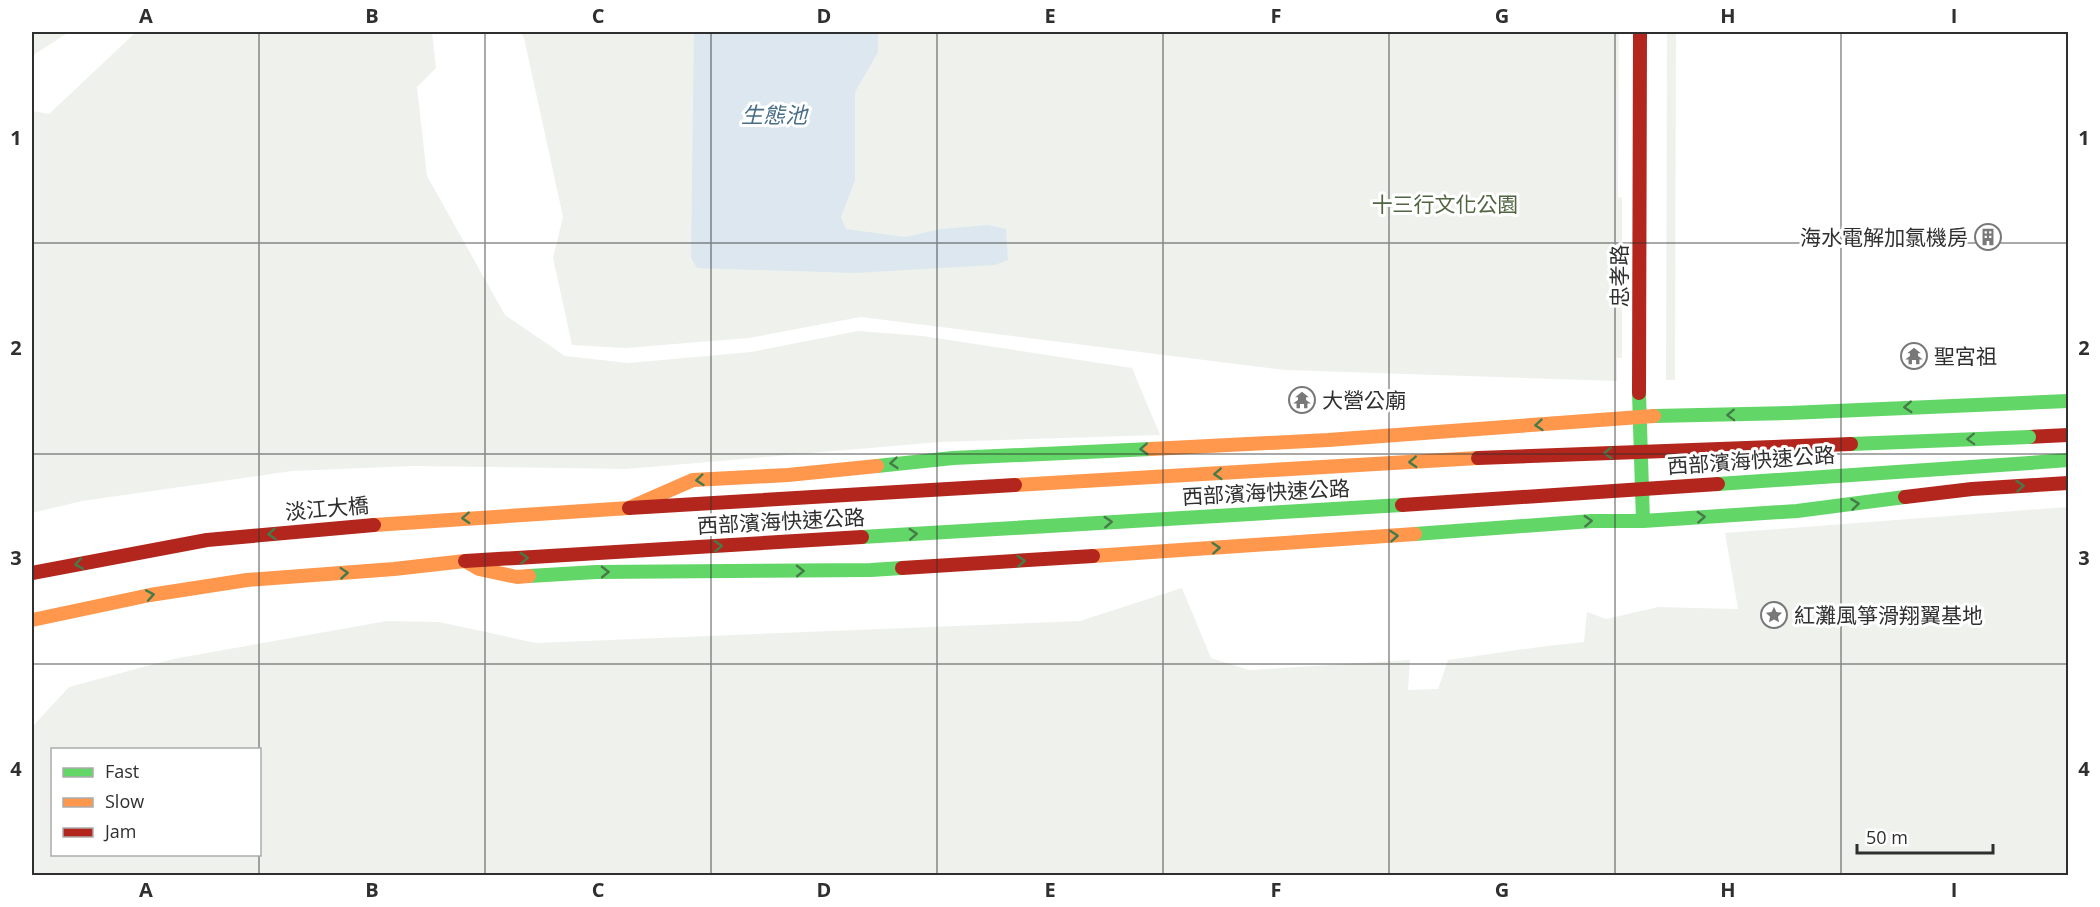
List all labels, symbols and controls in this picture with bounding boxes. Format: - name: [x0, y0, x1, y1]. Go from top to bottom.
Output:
- text: A: [139, 2, 153, 29]
- text: B: [365, 2, 379, 29]
- text: C: [592, 2, 605, 29]
- text: D: [817, 2, 831, 29]
- text: E: [1044, 2, 1056, 29]
- text: F: [1271, 2, 1281, 29]
- text: G: [1495, 2, 1509, 29]
- text: H: [1720, 2, 1736, 29]
- text: I: [1951, 2, 1957, 29]
- water label: 生態池: [741, 99, 809, 129]
- text: 1: [10, 124, 22, 151]
- text: 1: [2078, 124, 2090, 151]
- park label: 十三行文化公園: [1372, 190, 1519, 218]
- building icon: 海水電解加氯機房: [1973, 222, 2003, 252]
- place label: 海水電解加氯機房: [1800, 223, 1968, 251]
- street label: 忠孝路: [1605, 245, 1633, 308]
- text: 2: [10, 334, 22, 361]
- text: 2: [2078, 334, 2090, 361]
- temple icon: 聖宮祖: [1899, 341, 1929, 371]
- place label: 聖宮祖: [1934, 342, 1997, 370]
- temple icon: 大營公廟: [1287, 385, 1317, 415]
- place label: 大營公廟: [1322, 386, 1406, 414]
- one-way arrow: [1904, 401, 1913, 414]
- one-way arrow: [1726, 408, 1735, 421]
- one-way arrow: [1534, 418, 1543, 431]
- one-way arrow: [1966, 433, 1975, 445]
- street label: 西部濱海快速公路: [1666, 440, 1836, 480]
- one-way arrow: [1139, 443, 1148, 456]
- one-way arrow: [1603, 447, 1612, 460]
- one-way arrow: [890, 456, 899, 469]
- one-way arrow: [1409, 456, 1418, 469]
- one-way arrow: [1214, 467, 1223, 480]
- one-way arrow: [695, 473, 705, 486]
- street label: 西部濱海快速公路: [1181, 474, 1351, 510]
- one-way arrow: [2016, 479, 2025, 492]
- street label: 淡江大橋: [284, 490, 370, 526]
- one-way arrow: [1851, 498, 1860, 511]
- street label: 西部濱海快速公路: [696, 503, 866, 539]
- one-way arrow: [462, 511, 471, 524]
- one-way arrow: [1697, 511, 1706, 524]
- one-way arrow: [1584, 515, 1593, 528]
- one-way arrow: [1103, 516, 1112, 529]
- one-way arrow: [267, 527, 276, 540]
- one-way arrow: [909, 528, 918, 541]
- one-way arrow: [1389, 529, 1398, 542]
- one-way arrow: [714, 539, 723, 552]
- one-way arrow: [1211, 542, 1220, 555]
- text: 3: [10, 544, 22, 571]
- text: 3: [2078, 544, 2090, 571]
- one-way arrow: [519, 551, 528, 564]
- one-way arrow: [1016, 555, 1026, 568]
- one-way arrow: [75, 557, 84, 569]
- one-way arrow: [795, 565, 804, 578]
- one-way arrow: [600, 566, 609, 579]
- one-way arrow: [339, 567, 349, 580]
- one-way arrow: [145, 589, 155, 602]
- place icon: 紅灘風箏滑翔翼基地: [1759, 600, 1789, 630]
- place label: 紅灘風箏滑翔翼基地: [1794, 601, 1983, 629]
- legend: [51, 748, 261, 856]
- text: 4: [10, 755, 22, 782]
- text: 4: [2078, 755, 2090, 782]
- text: Fast: [105, 759, 139, 783]
- text: Slow: [105, 789, 144, 813]
- scale bar: [1857, 817, 1994, 855]
- text: Jam: [103, 819, 137, 843]
- text: 50 m: [1866, 825, 1908, 849]
- text: A: [139, 876, 153, 903]
- text: B: [365, 876, 379, 903]
- text: C: [592, 876, 605, 903]
- text: D: [817, 876, 831, 903]
- text: E: [1044, 876, 1056, 903]
- text: F: [1271, 876, 1281, 903]
- text: G: [1495, 876, 1509, 903]
- text: H: [1720, 876, 1736, 903]
- text: I: [1951, 876, 1957, 903]

